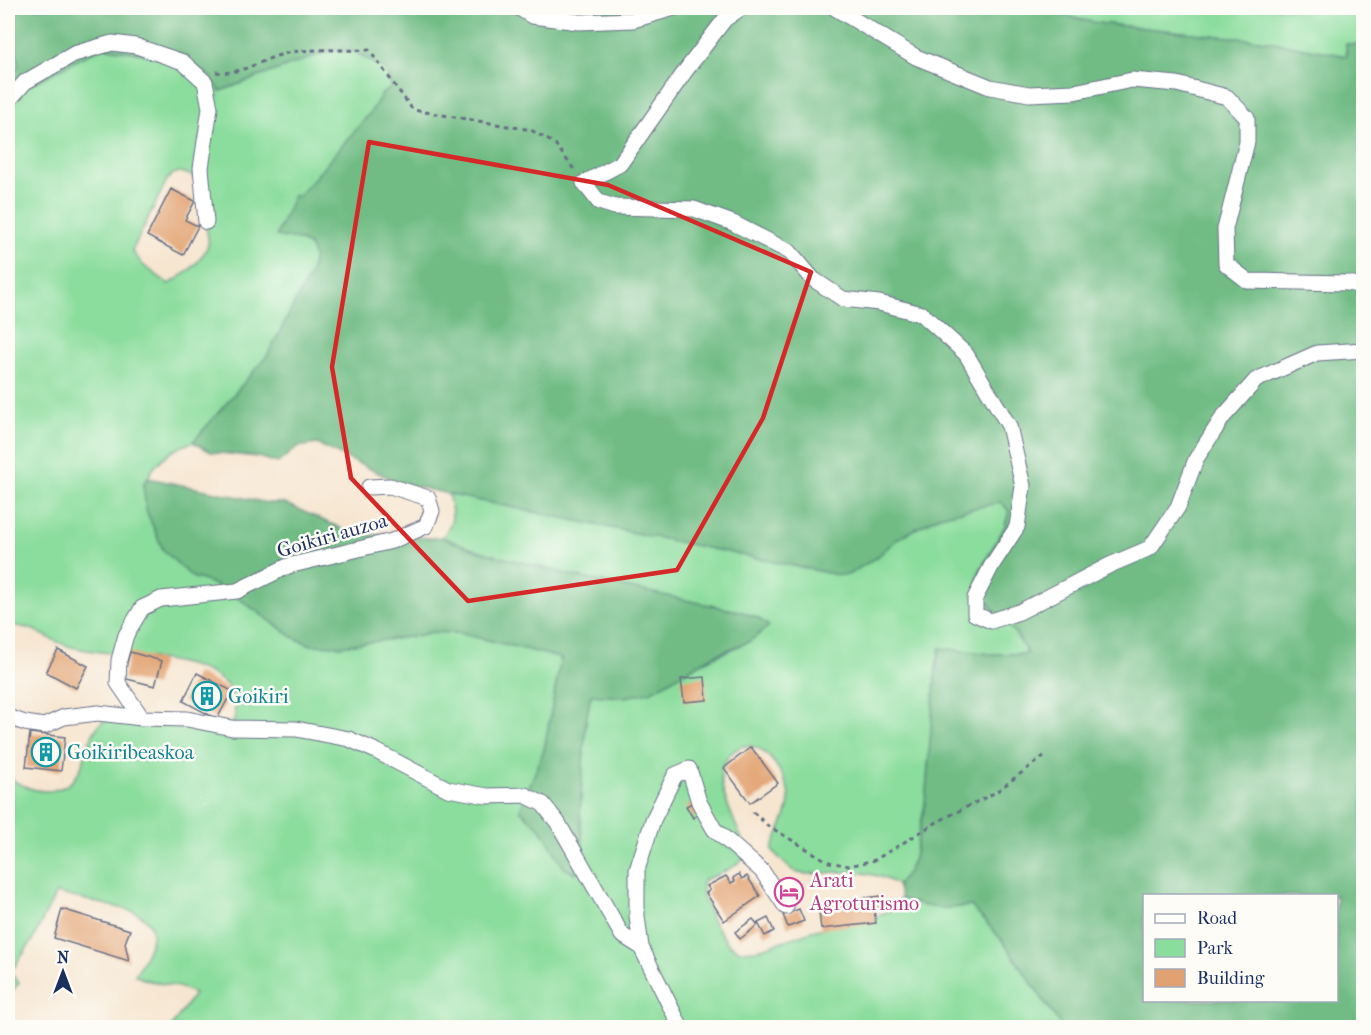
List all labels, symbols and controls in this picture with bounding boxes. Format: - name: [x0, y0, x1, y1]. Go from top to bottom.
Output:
- street label: Goikiri auzoa: [274, 509, 391, 562]
- building icon: Goikiri: [191, 680, 223, 712]
- place label: Goikiri: [228, 685, 289, 708]
- building icon: Goikiribeaskoa: [30, 736, 62, 768]
- place label: Goikiribeaskoa: [67, 741, 195, 764]
- place label: Arati Agroturismo: [809, 869, 919, 915]
- hotel icon: Arati Agroturismo: [773, 876, 805, 908]
- legend: [1143, 894, 1338, 1002]
- text: Road: [1197, 908, 1237, 929]
- text: Park: [1197, 938, 1234, 959]
- north arrow: [33, 942, 93, 1002]
- text: N: [57, 948, 70, 967]
- text: Building: [1197, 968, 1265, 989]

